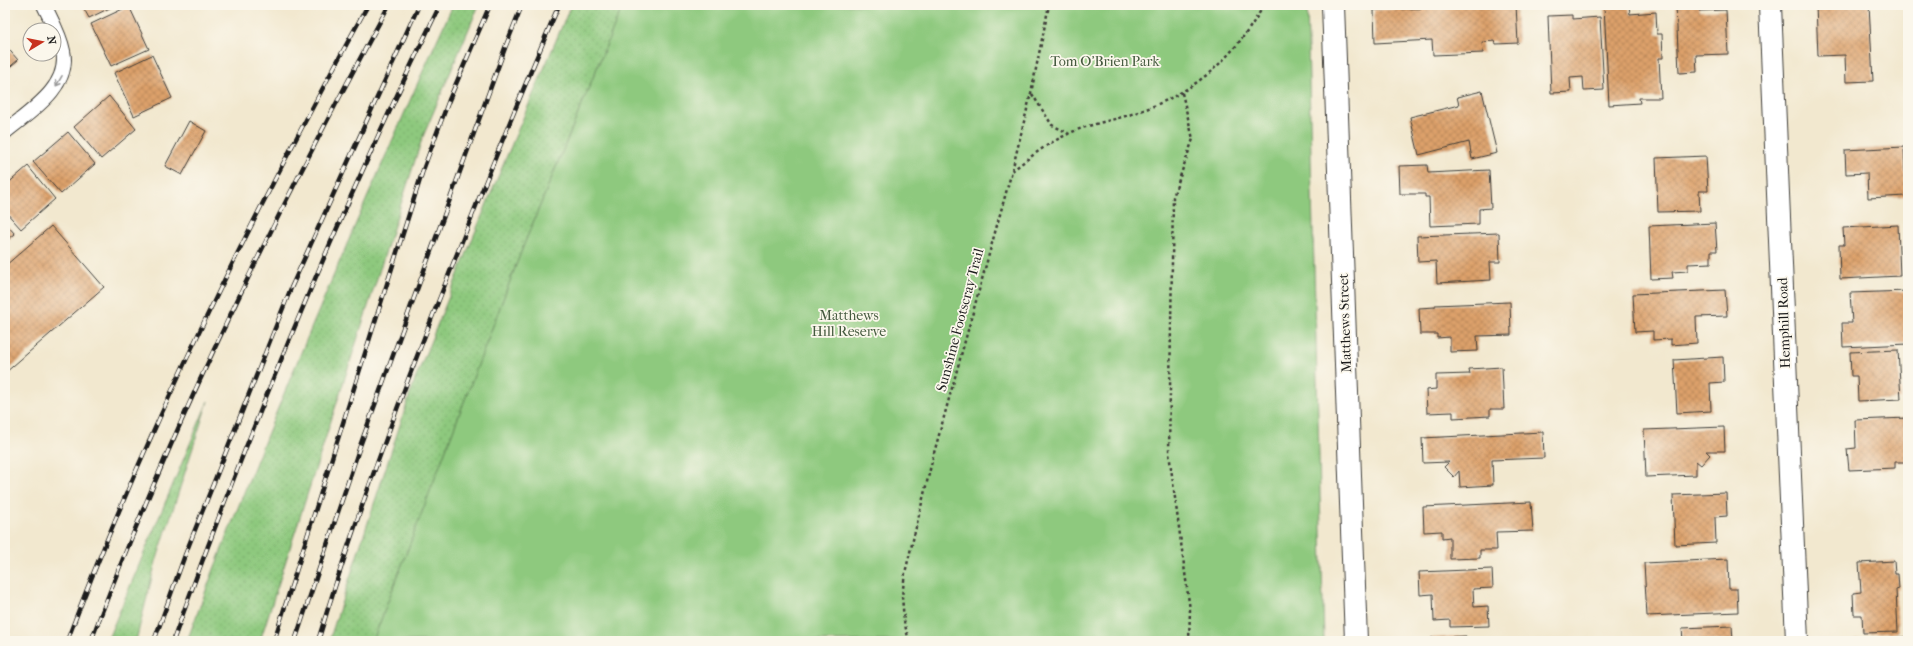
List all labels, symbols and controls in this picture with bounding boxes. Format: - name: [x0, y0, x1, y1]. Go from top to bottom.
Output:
- north arrow: [22, 22, 62, 62]
- text: N: [44, 35, 59, 46]
- park label: Tom O'Brien Park: [1051, 53, 1160, 70]
- one-way arrow: [54, 75, 62, 87]
- street label: Sunshine Footscray Trail: [933, 246, 987, 394]
- street label: Matthews Street: [1335, 273, 1355, 373]
- street label: Hemphill Road: [1774, 277, 1794, 369]
- park label: Matthews Hill Reserve: [812, 307, 886, 340]

